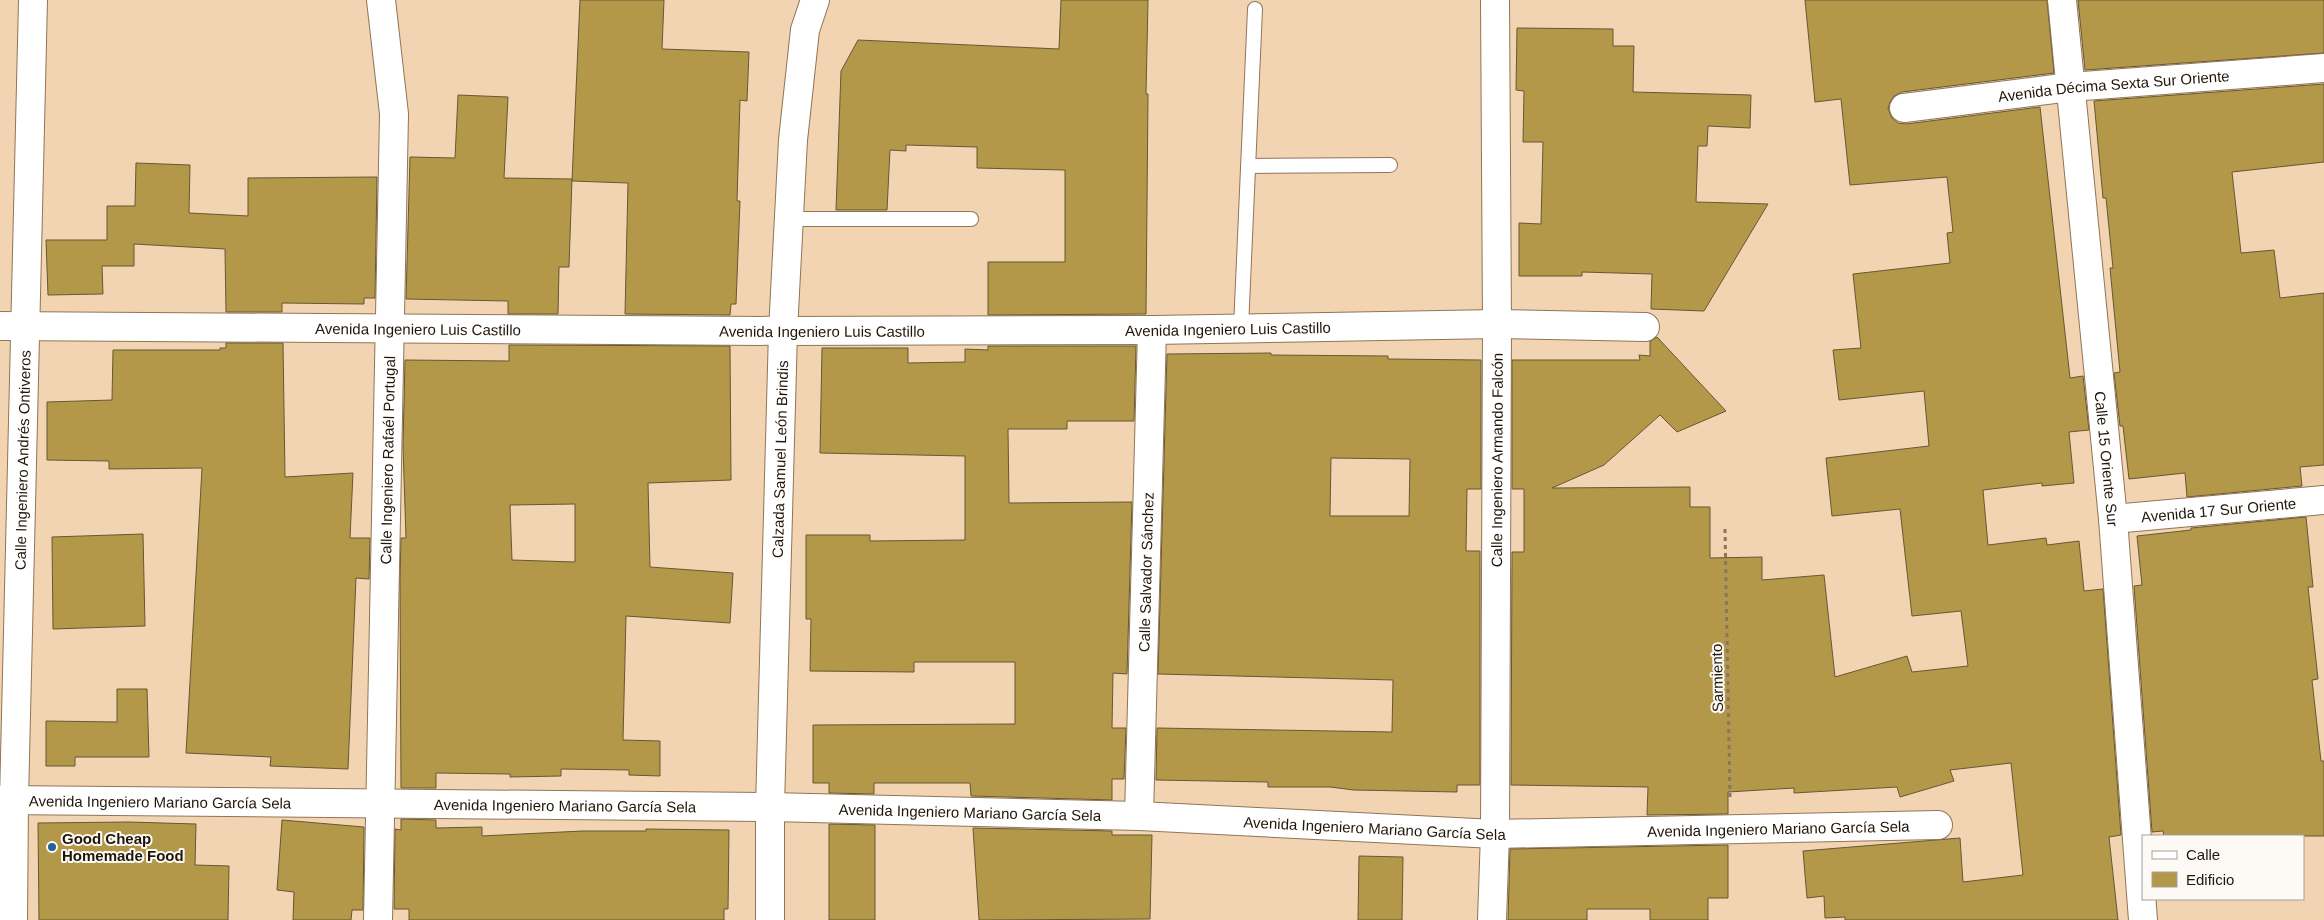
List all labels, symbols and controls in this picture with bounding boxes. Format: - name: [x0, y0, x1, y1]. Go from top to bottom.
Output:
- street label: Avenida Décima Sexta Sur Oriente: [1997, 67, 2230, 105]
- street label: Avenida Ingeniero Luis Castillo: [1125, 318, 1331, 339]
- street label: Avenida Ingeniero Luis Castillo: [315, 320, 521, 338]
- street label: Avenida Ingeniero Luis Castillo: [719, 322, 925, 340]
- street label: Calle Ingeniero Andrés Ontiveros: [11, 350, 33, 570]
- street label: Calle Ingeniero Armando Falcón: [1488, 353, 1505, 567]
- street label: Calle Ingeniero Rafaél Portugal: [377, 356, 398, 565]
- street label: Calzada Samuel León Brindis: [768, 360, 791, 558]
- street label: Calle 15 Oriente Sur: [2092, 390, 2122, 527]
- street label: Calle Salvador Sánchez: [1135, 492, 1156, 652]
- street label: Avenida 17 Sur Oriente: [2140, 494, 2297, 525]
- street label: Sarmiento: [1708, 644, 1726, 712]
- street label: Avenida Ingeniero Mariano García Sela: [29, 792, 292, 811]
- street label: Avenida Ingeniero Mariano García Sela: [434, 795, 697, 815]
- street label: Avenida Ingeniero Mariano García Sela: [838, 800, 1102, 824]
- street label: Avenida Ingeniero Mariano García Sela: [1243, 813, 1506, 843]
- street label: Avenida Ingeniero Mariano García Sela: [1647, 817, 1910, 839]
- place label: Good Cheap Homemade Food: [62, 830, 184, 864]
- legend: [2142, 835, 2304, 900]
- marker: Good Cheap Homemade Food: [46, 841, 58, 853]
- text: Calle: [2186, 846, 2220, 863]
- text: Edificio: [2186, 871, 2234, 888]

